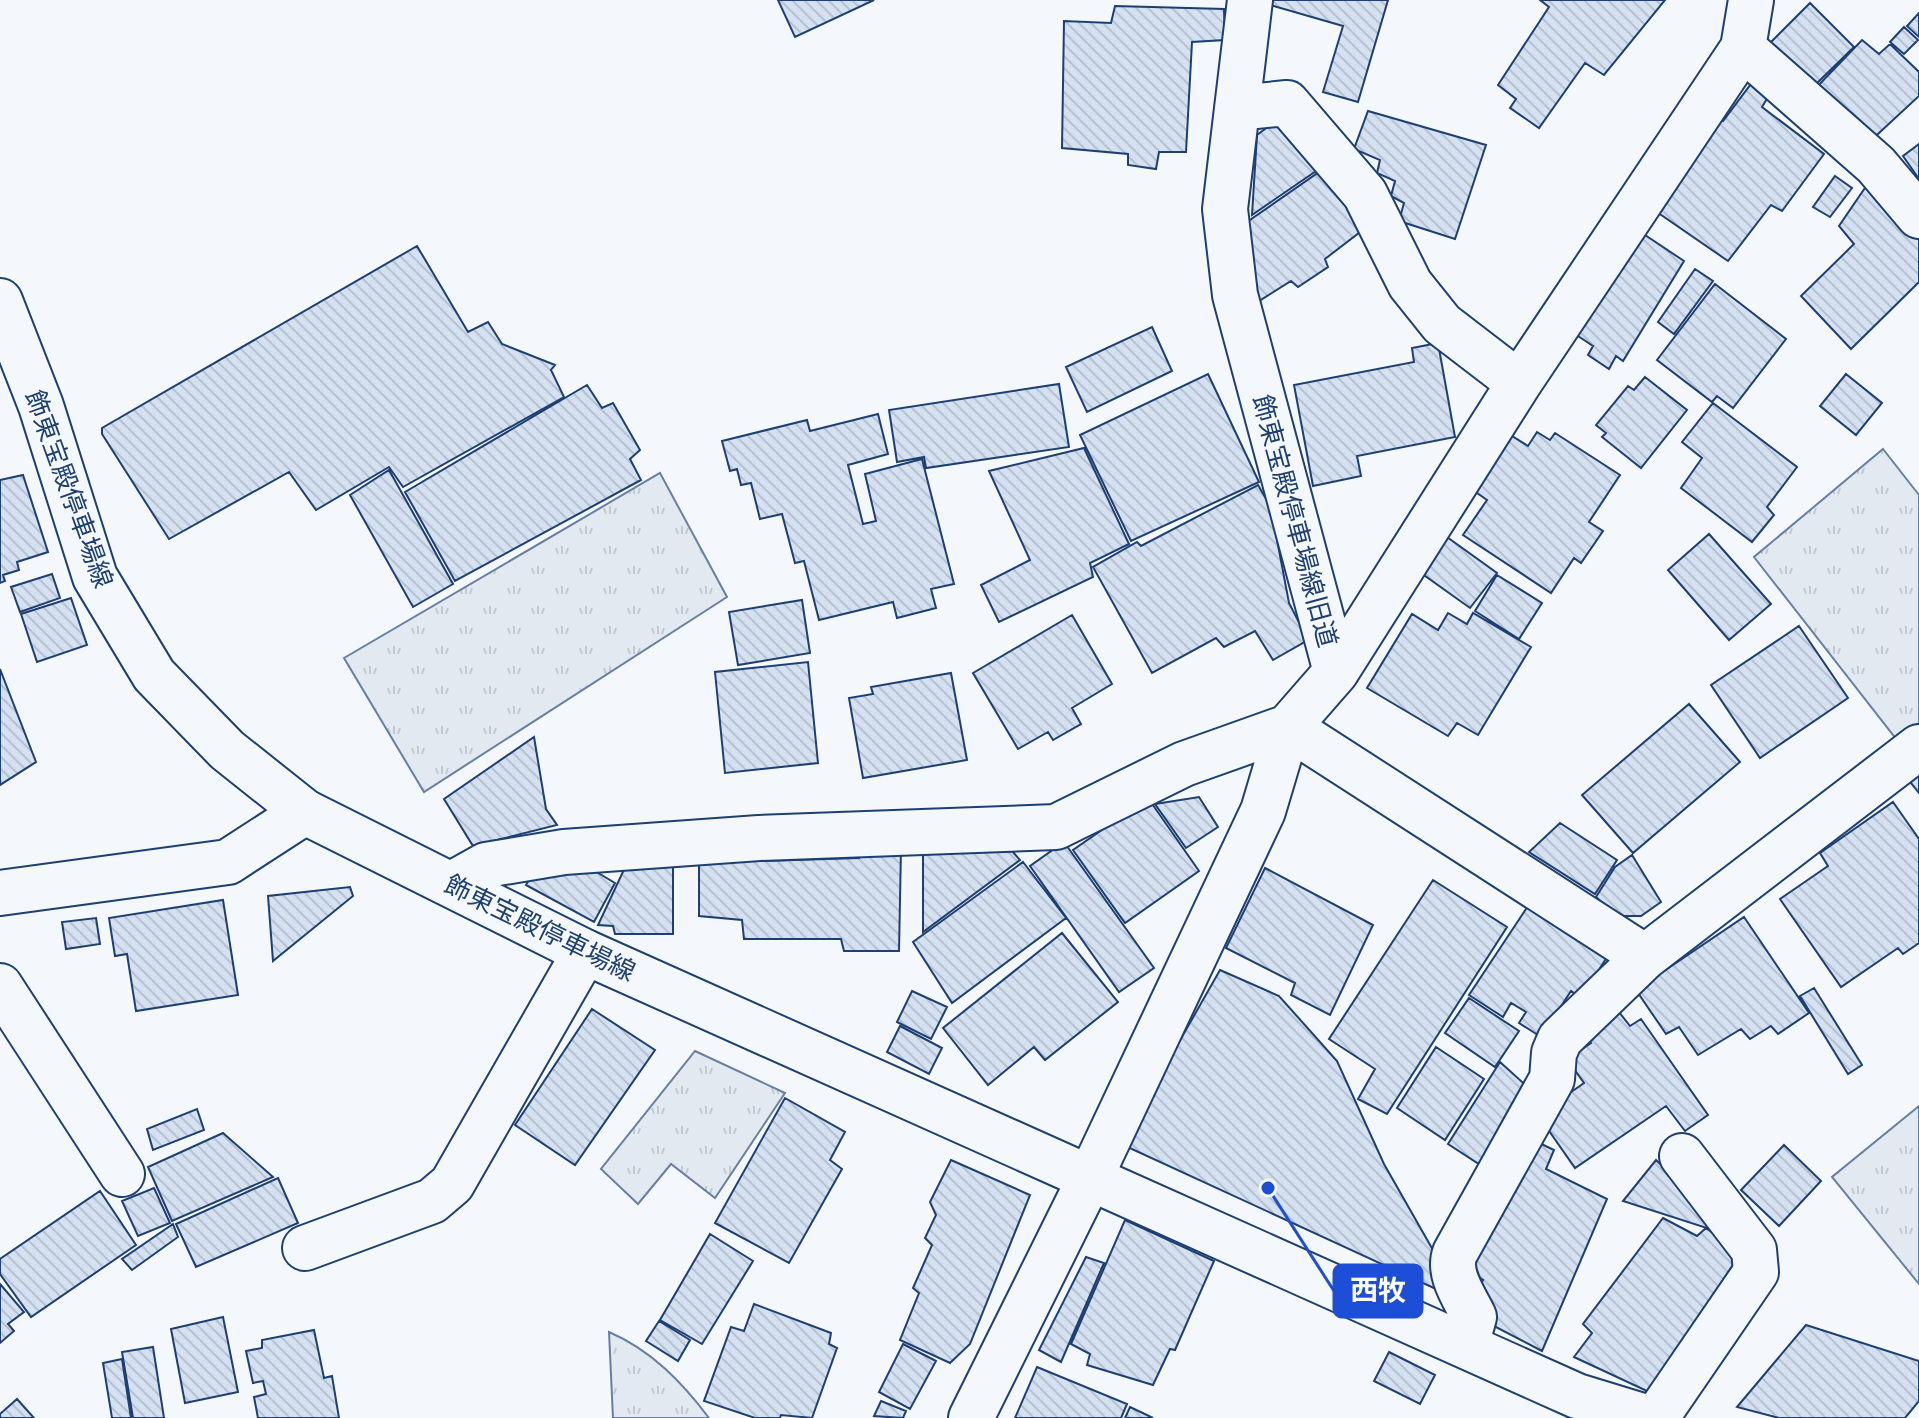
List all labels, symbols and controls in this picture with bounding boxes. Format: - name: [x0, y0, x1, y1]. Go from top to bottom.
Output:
- street label: 飾東宝殿停車場線: [17, 385, 121, 593]
- street label: 飾東宝殿停車場線旧道: [1244, 391, 1345, 651]
- street label: 飾東宝殿停車場線: [439, 867, 641, 990]
- callout: 西牧: [1334, 1265, 1422, 1317]
- text: 西牧: [1350, 1272, 1406, 1310]

